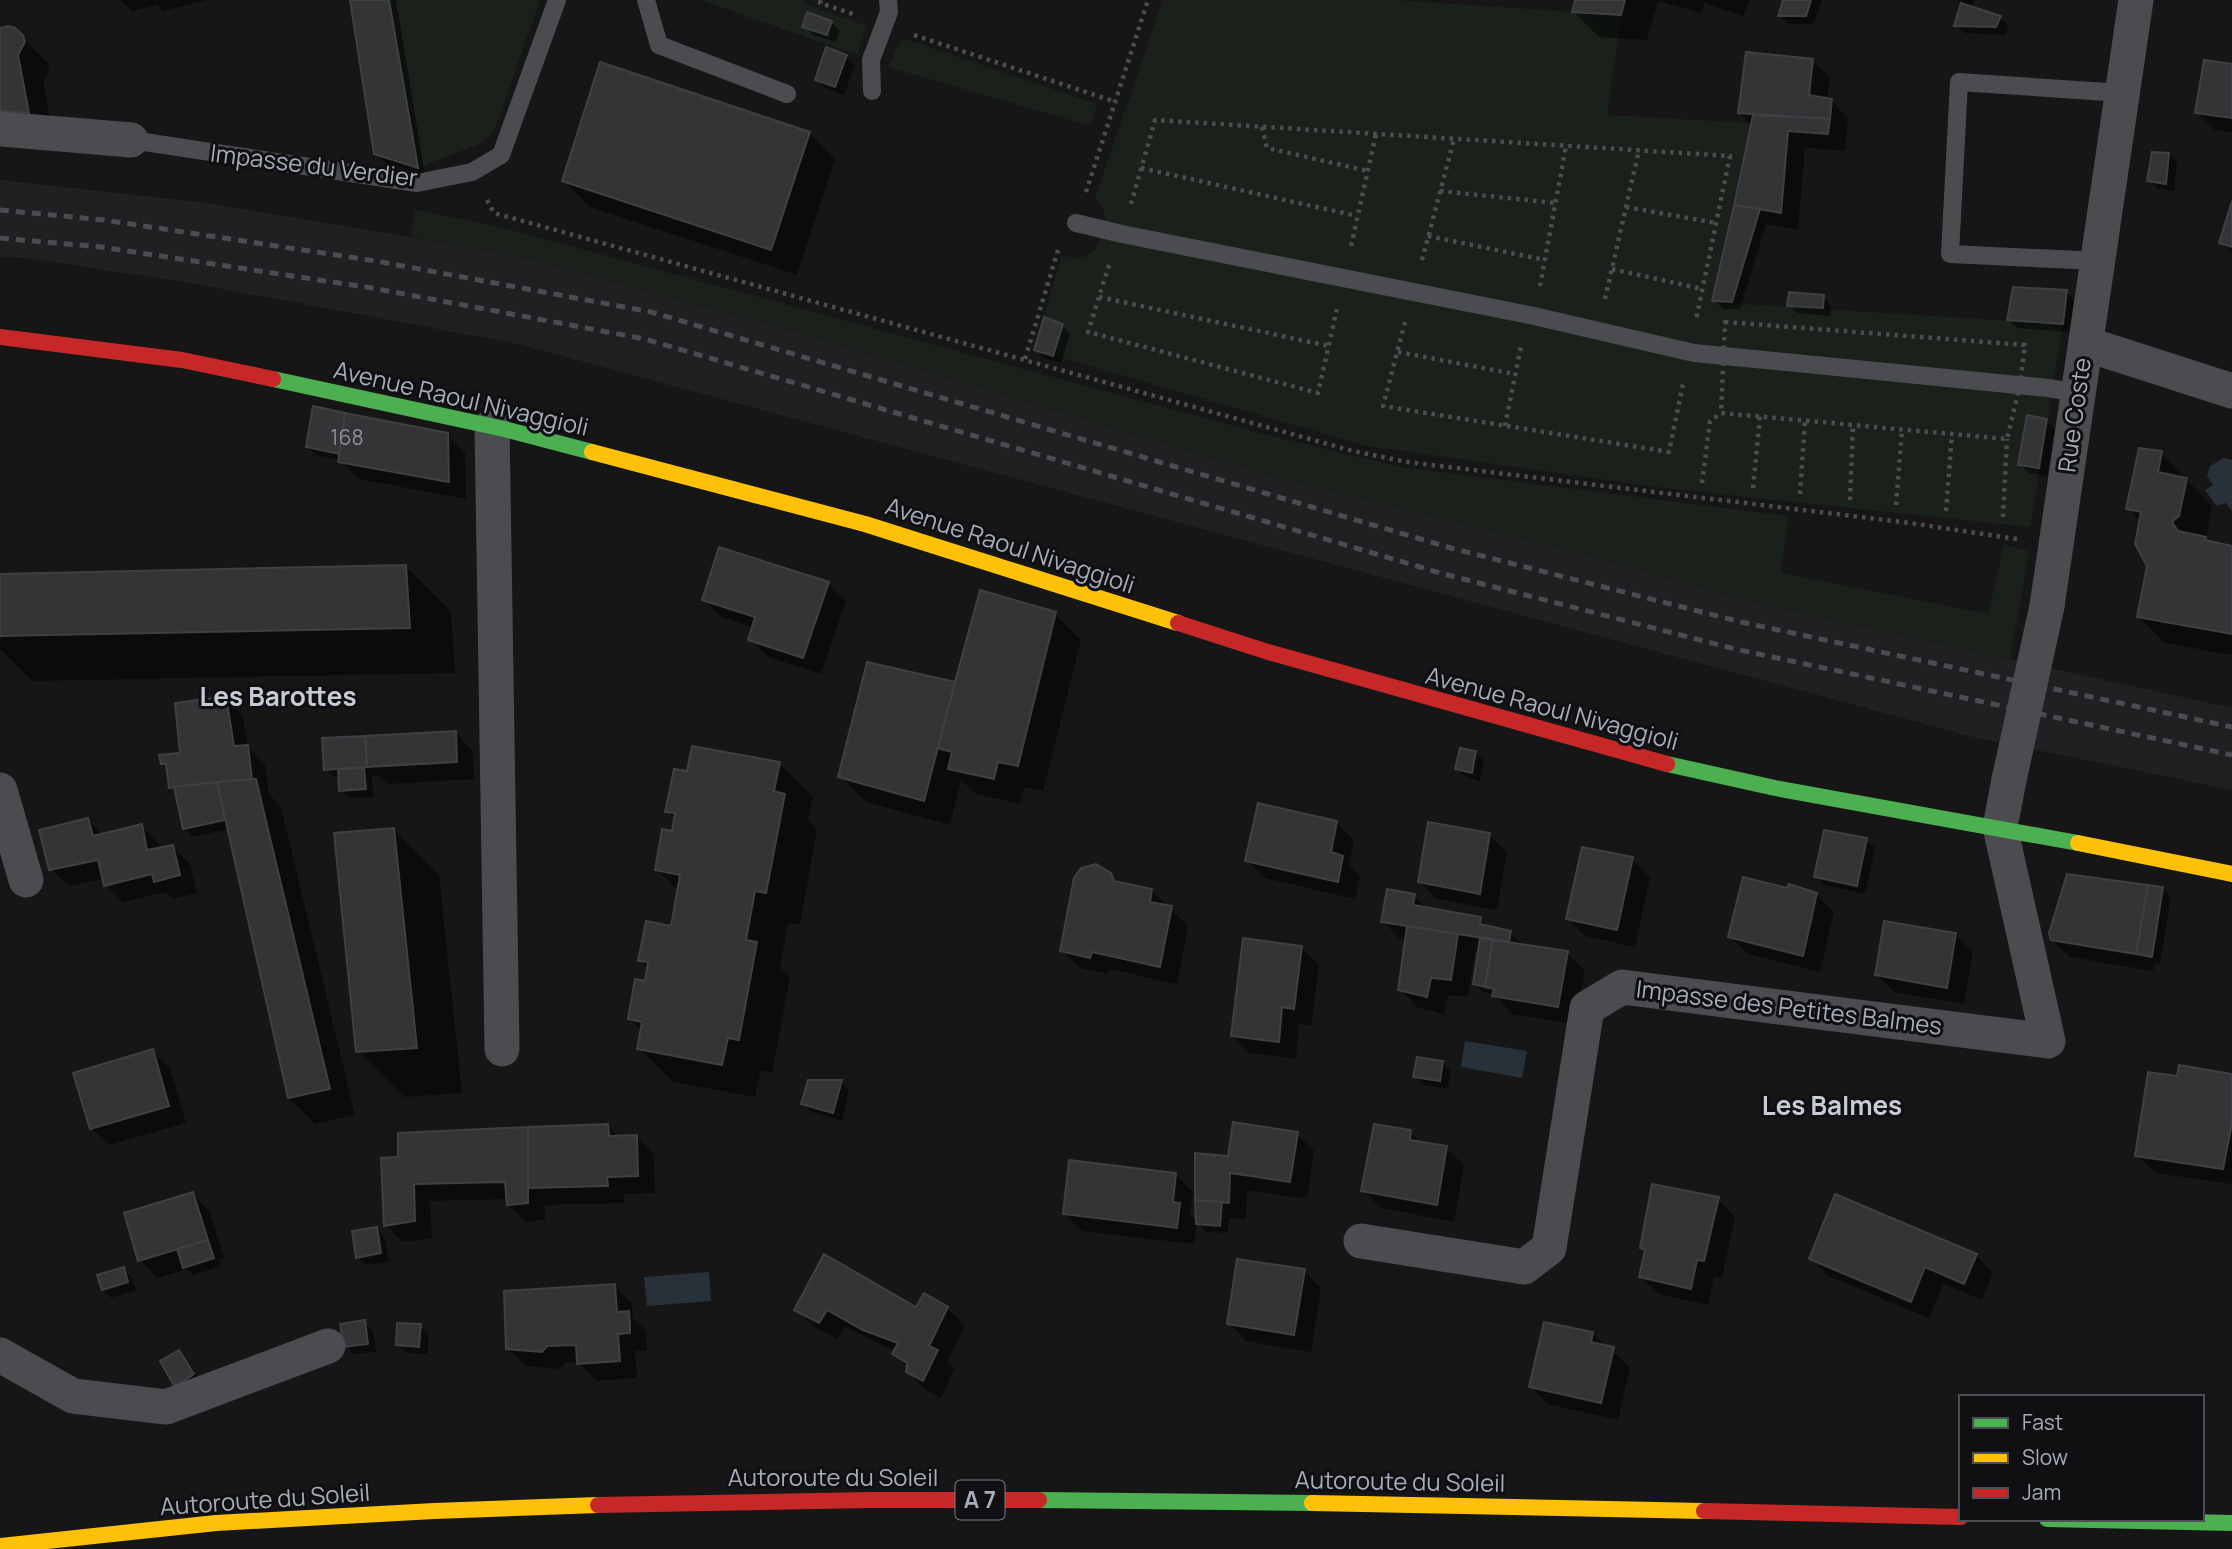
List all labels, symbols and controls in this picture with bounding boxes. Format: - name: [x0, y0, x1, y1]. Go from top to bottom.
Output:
- street label: Impasse du Verdier: [209, 135, 420, 194]
- street label: Avenue Raoul Nivaggioli: [331, 352, 592, 443]
- street label: Rue Coste: [2049, 355, 2098, 474]
- house number: 168: [330, 423, 364, 451]
- street label: Avenue Raoul Nivaggioli: [881, 489, 1139, 601]
- street label: Avenue Raoul Nivaggioli: [1422, 658, 1682, 757]
- district label: Les Barottes: [199, 678, 357, 714]
- street label: Impasse des Petites Balmes: [1634, 971, 1944, 1042]
- district label: Les Balmes: [1762, 1087, 1902, 1123]
- legend: [1959, 1395, 2204, 1521]
- text: Fast: [2022, 1408, 2063, 1436]
- text: Slow: [2022, 1443, 2068, 1471]
- street label: Autoroute du Soleil: [728, 1460, 938, 1493]
- street label: Autoroute du Soleil: [1294, 1462, 1506, 1499]
- street label: Autoroute du Soleil: [159, 1475, 371, 1522]
- text: Jam: [2022, 1478, 2061, 1506]
- road number: A 7: [956, 1480, 1004, 1520]

